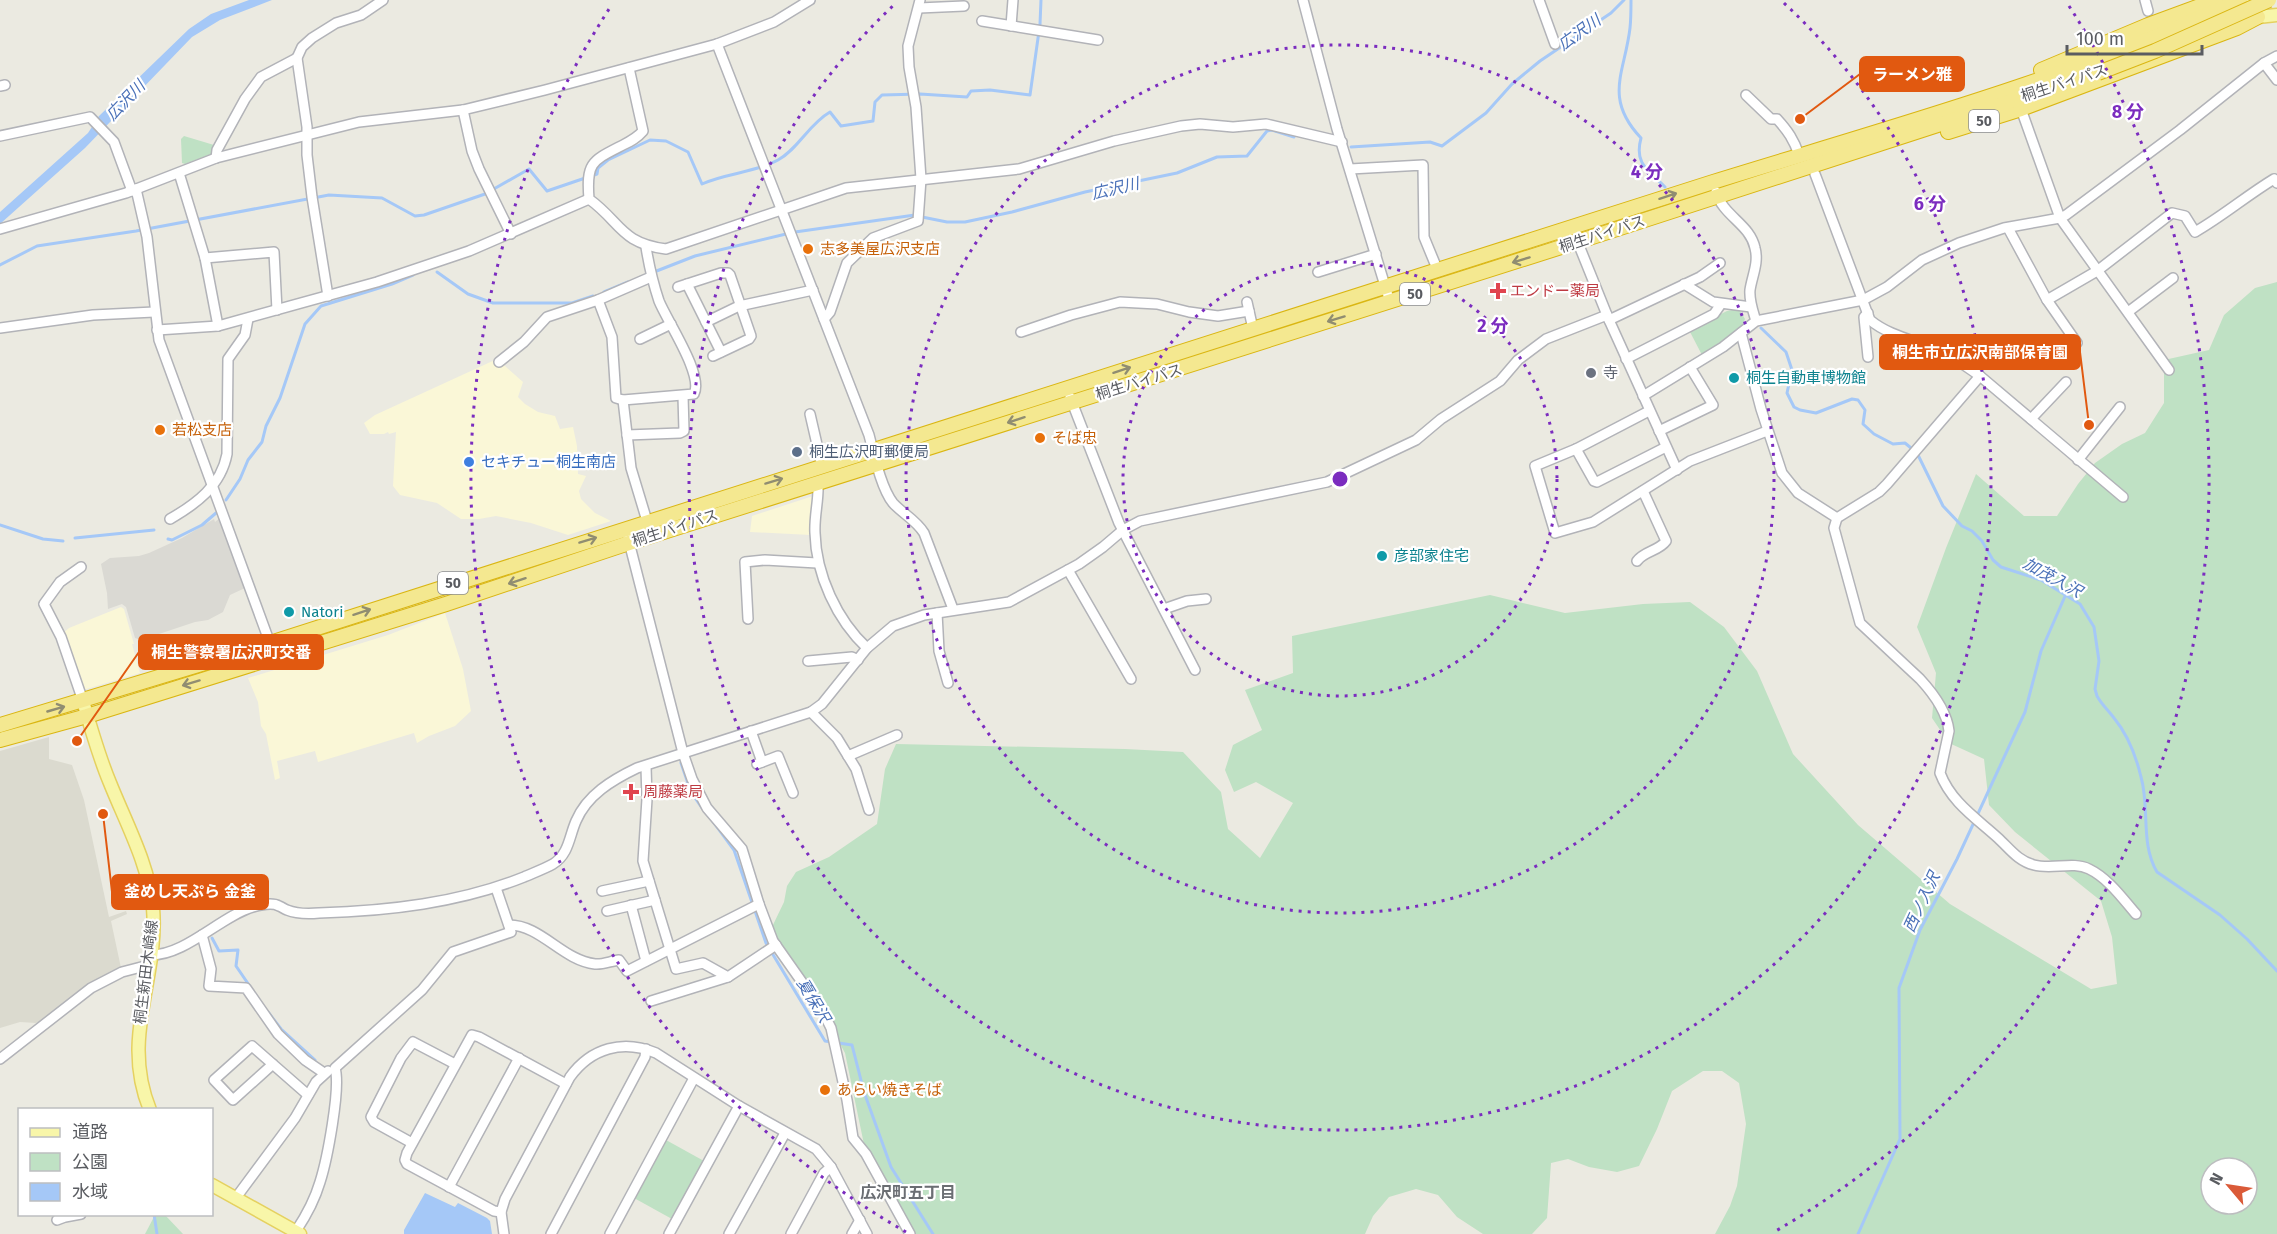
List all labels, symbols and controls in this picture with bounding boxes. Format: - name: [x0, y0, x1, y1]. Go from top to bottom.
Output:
- water label: 広沢川: [1554, 9, 1606, 54]
- scale bar: [2067, 18, 2202, 56]
- text: 100 m: [2076, 28, 2124, 50]
- callout: ラーメン雅: [1860, 57, 1964, 91]
- street label: 桐生バイパス: [2019, 61, 2109, 105]
- text: ラーメン雅: [1872, 65, 1952, 84]
- water label: 広沢川: [102, 75, 150, 124]
- text: 8 分: [2112, 101, 2144, 123]
- road number: 50: [1969, 110, 1999, 132]
- text: 4 分: [1631, 161, 1663, 183]
- water label: 広沢川: [1090, 173, 1143, 203]
- one-way arrow: [1658, 190, 1677, 201]
- text: 6 分: [1914, 193, 1946, 215]
- street label: 桐生バイパス: [1557, 212, 1647, 256]
- place label: 志多美屋広沢支店: [820, 240, 940, 258]
- marker: 志多美屋広沢支店: [801, 242, 815, 256]
- one-way arrow: [1512, 255, 1531, 266]
- place label: エンドー薬局: [1510, 282, 1600, 300]
- road number: 50: [1400, 283, 1430, 305]
- marker: エンドー薬局: [1491, 284, 1505, 298]
- one-way arrow: [1327, 314, 1346, 325]
- text: 2 分: [1477, 315, 1509, 337]
- callout: 桐生市立広沢南部保育園: [1880, 335, 2080, 369]
- text: 桐生市立広沢南部保育園: [1892, 343, 2068, 362]
- street label: 桐生バイパス: [1093, 360, 1185, 404]
- one-way arrow: [1112, 364, 1131, 375]
- place label: 寺: [1603, 364, 1618, 382]
- marker: 寺: [1584, 366, 1598, 380]
- place label: 桐生自動車博物館: [1746, 369, 1866, 387]
- marker: 桐生自動車博物館: [1727, 371, 1741, 385]
- one-way arrow: [1007, 415, 1026, 426]
- place label: 若松支店: [172, 421, 232, 439]
- marker: 若松支店: [153, 423, 167, 437]
- place label: そば忠: [1052, 429, 1097, 447]
- marker: そば忠: [1033, 431, 1047, 445]
- place label: 桐生広沢町郵便局: [809, 443, 929, 461]
- marker: 桐生広沢町郵便局: [790, 445, 804, 459]
- place label: セキチュー桐生南店: [481, 453, 616, 471]
- marker: セキチュー桐生南店: [462, 455, 476, 469]
- centre of rings: [1330, 469, 1350, 489]
- one-way arrow: [764, 475, 783, 486]
- street label: 桐生バイパス: [630, 506, 720, 550]
- one-way arrow: [578, 534, 597, 545]
- place label: 彦部家住宅: [1394, 547, 1469, 565]
- marker: 彦部家住宅: [1375, 549, 1389, 563]
- water label: 加茂入沢: [2020, 554, 2087, 602]
- road number: 50: [438, 572, 468, 594]
- one-way arrow: [508, 576, 527, 587]
- place label: Natori: [301, 603, 343, 621]
- marker: Natori: [282, 605, 296, 619]
- one-way arrow: [352, 606, 371, 617]
- callout: 桐生警察署広沢町交番: [139, 635, 323, 669]
- text: 桐生警察署広沢町交番: [151, 643, 311, 662]
- one-way arrow: [182, 679, 201, 690]
- one-way arrow: [46, 703, 65, 714]
- place label: 周藤薬局: [643, 783, 703, 801]
- marker: 周藤薬局: [624, 785, 638, 799]
- water label: 西ノ入沢: [1899, 867, 1944, 935]
- callout: 釜めし天ぷら 金釜: [112, 875, 268, 909]
- text: 釜めし天ぷら 金釜: [124, 882, 256, 901]
- street label: 桐生新田木崎線: [131, 919, 161, 1025]
- water label: 夏保沢: [793, 975, 835, 1027]
- place label: あらい焼きそば: [837, 1081, 942, 1099]
- marker: あらい焼きそば: [818, 1083, 832, 1097]
- legend: [18, 1108, 213, 1216]
- text: 道路: [72, 1121, 108, 1143]
- text: 公園: [72, 1151, 108, 1173]
- north arrow: [2199, 1156, 2259, 1216]
- text: N: [2205, 1170, 2227, 1188]
- text: 水域: [72, 1181, 108, 1203]
- district label: 広沢町五丁目: [860, 1183, 956, 1202]

